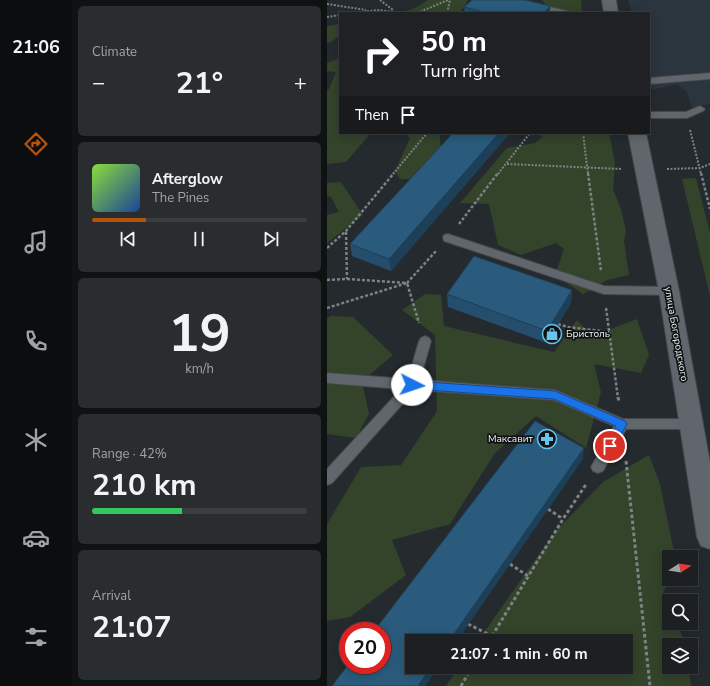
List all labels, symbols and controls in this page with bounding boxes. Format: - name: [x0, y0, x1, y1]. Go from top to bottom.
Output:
- text: 50 m: [421, 23, 487, 61]
- icon: right: [355, 28, 407, 80]
- text: 21:06: [12, 35, 60, 59]
- text: Climate: [92, 43, 137, 61]
- text: Turn right: [421, 59, 500, 83]
- text: 21°: [176, 63, 223, 104]
- text: −: [92, 68, 105, 98]
- text: +: [294, 68, 307, 98]
- icon: arrive: [397, 104, 419, 126]
- text: Then: [355, 105, 389, 125]
- icon: directions: [22, 130, 50, 158]
- text: Afterglow: [152, 169, 223, 189]
- text: The Pines: [152, 189, 209, 207]
- icon: music: [22, 228, 50, 256]
- icon: previous: [117, 228, 139, 250]
- icon: pause: [188, 228, 210, 250]
- icon: next: [260, 228, 282, 250]
- street label: улица Богородского: [661, 286, 691, 383]
- text: 19: [168, 298, 231, 369]
- shop icon: Бристоль: [541, 323, 563, 345]
- icon: phone: [22, 327, 50, 355]
- place label: Бристоль: [566, 327, 610, 341]
- text: km/h: [185, 360, 214, 378]
- position arrow: [391, 364, 433, 406]
- icon: climate: [22, 426, 50, 454]
- pharmacy icon: Максавит: [536, 428, 558, 450]
- pin: [593, 429, 627, 463]
- place label: Максавит: [488, 432, 534, 446]
- icon: arrive: [599, 435, 621, 457]
- text: Range · 42%: [92, 445, 167, 463]
- text: 210 km: [92, 465, 197, 506]
- icon: car: [22, 524, 50, 552]
- north arrow: [662, 550, 698, 586]
- map controls: [662, 550, 698, 674]
- text: Arrival: [92, 587, 131, 605]
- button: search: [662, 594, 698, 630]
- text: 21:07: [92, 607, 171, 648]
- speed limit sign: 20: [339, 622, 391, 674]
- icon: filters: [22, 623, 50, 651]
- button: layers: [662, 638, 698, 674]
- text: 21:07 · 1 min · 60 m: [450, 644, 588, 664]

